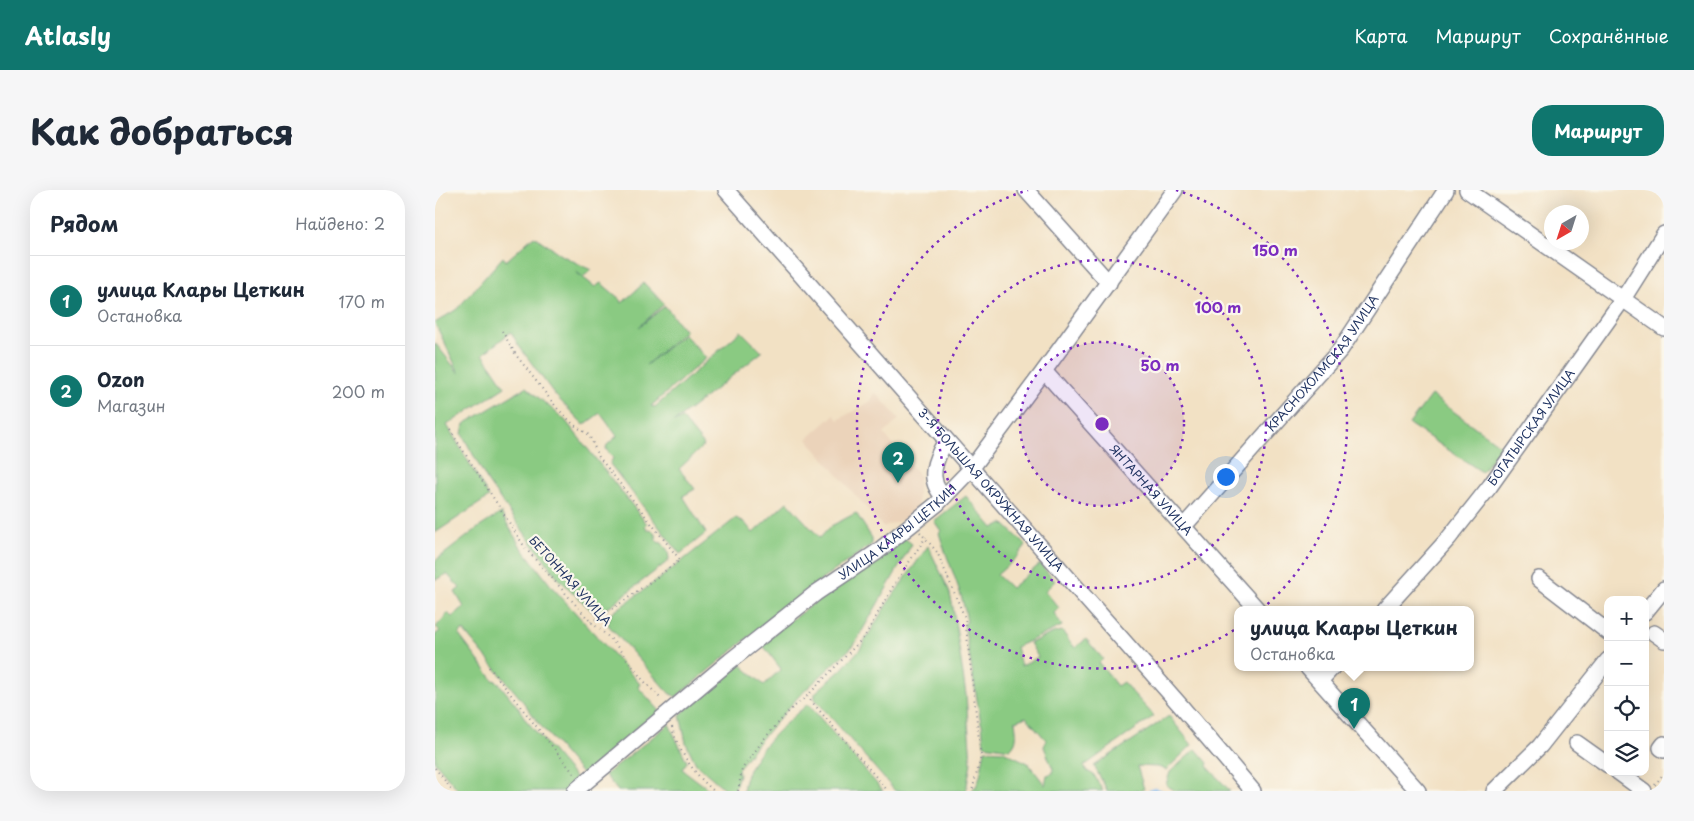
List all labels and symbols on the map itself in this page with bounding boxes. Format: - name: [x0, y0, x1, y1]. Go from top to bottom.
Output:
- north arrow: [1544, 205, 1589, 250]
- text: 150 m: [1252, 238, 1298, 261]
- street label: КРАСНОХОЛМСКАЯ УЛИЦА: [1262, 291, 1382, 435]
- text: 100 m: [1195, 295, 1241, 318]
- text: 50 m: [1141, 353, 1179, 376]
- street label: БОГАТЫРСКАЯ УЛИЦА: [1483, 365, 1579, 489]
- street label: 3-Я БОЛЬШАЯ ОКРУЖНАЯ УЛИЦА: [914, 404, 1068, 575]
- centre of rings: [1093, 415, 1111, 433]
- street label: ЯНТАРНАЯ УЛИЦА: [1106, 440, 1197, 539]
- pin: 2: [882, 442, 914, 483]
- your location: [1213, 464, 1239, 490]
- street label: УЛИЦА КЛАРЫ ЦЕТКИН: [834, 479, 960, 584]
- street label: БЕТОННАЯ УЛИЦА: [525, 531, 616, 629]
- pin: 1: [1338, 688, 1370, 729]

